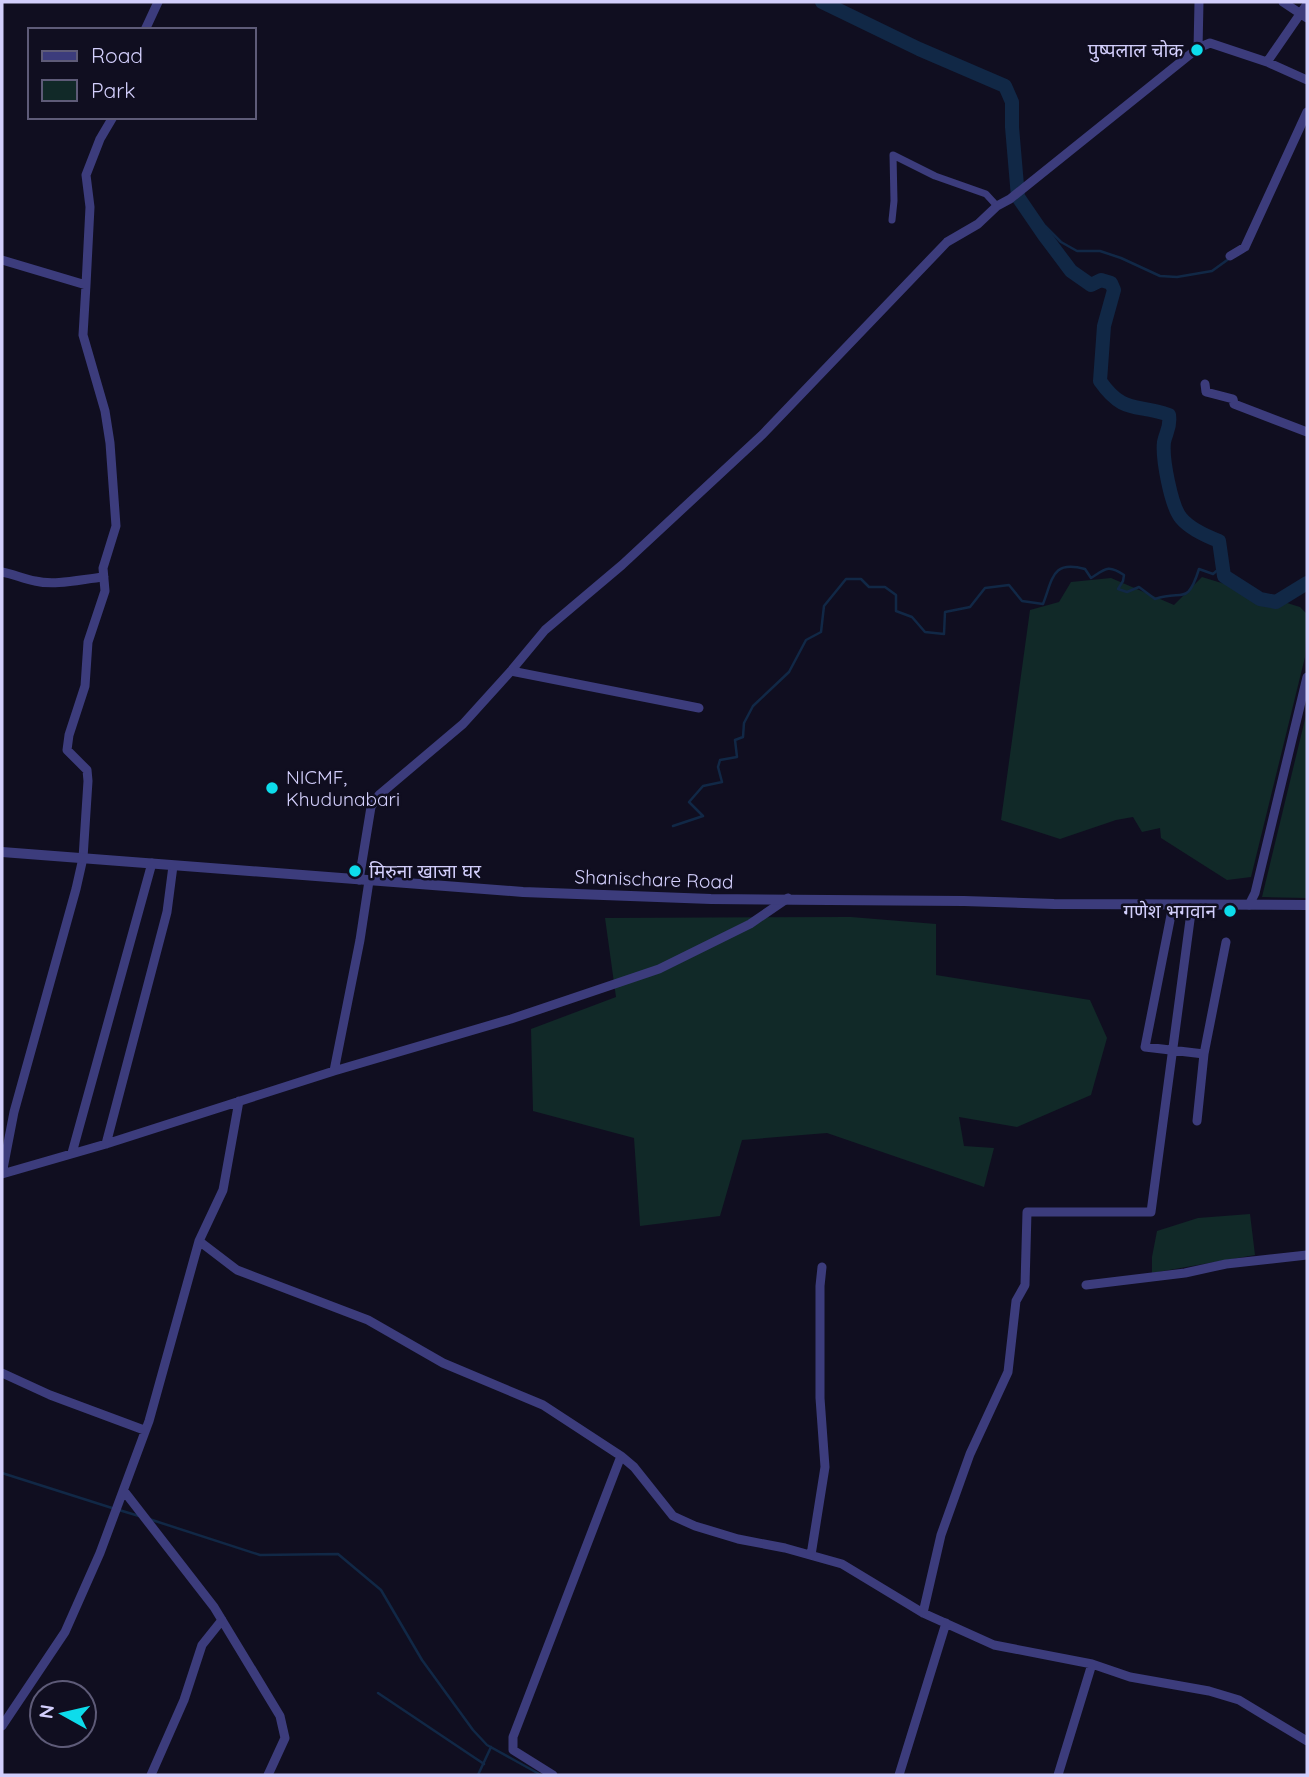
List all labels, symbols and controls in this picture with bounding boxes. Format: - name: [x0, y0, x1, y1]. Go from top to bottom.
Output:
- legend: [28, 28, 256, 119]
- place label: पुष्पलाल चोक: [1088, 38, 1183, 63]
- text: Road: [91, 42, 143, 68]
- marker: पुष्पलाल चोक: [1189, 42, 1205, 58]
- text: Park: [91, 77, 135, 103]
- place label: NICMF, Khudunabari: [286, 765, 400, 811]
- marker: NICMF, Khudunabari: [264, 780, 280, 796]
- place label: मिरुना खाजा घर: [369, 859, 482, 883]
- marker: मिरुना खाजा घर: [347, 863, 363, 879]
- street label: Shanischare Road: [574, 864, 734, 894]
- place label: गणेश भगवान: [1123, 899, 1216, 923]
- marker: गणेश भगवान: [1222, 903, 1238, 919]
- north arrow: [28, 1679, 98, 1749]
- text: N: [33, 1703, 59, 1720]

